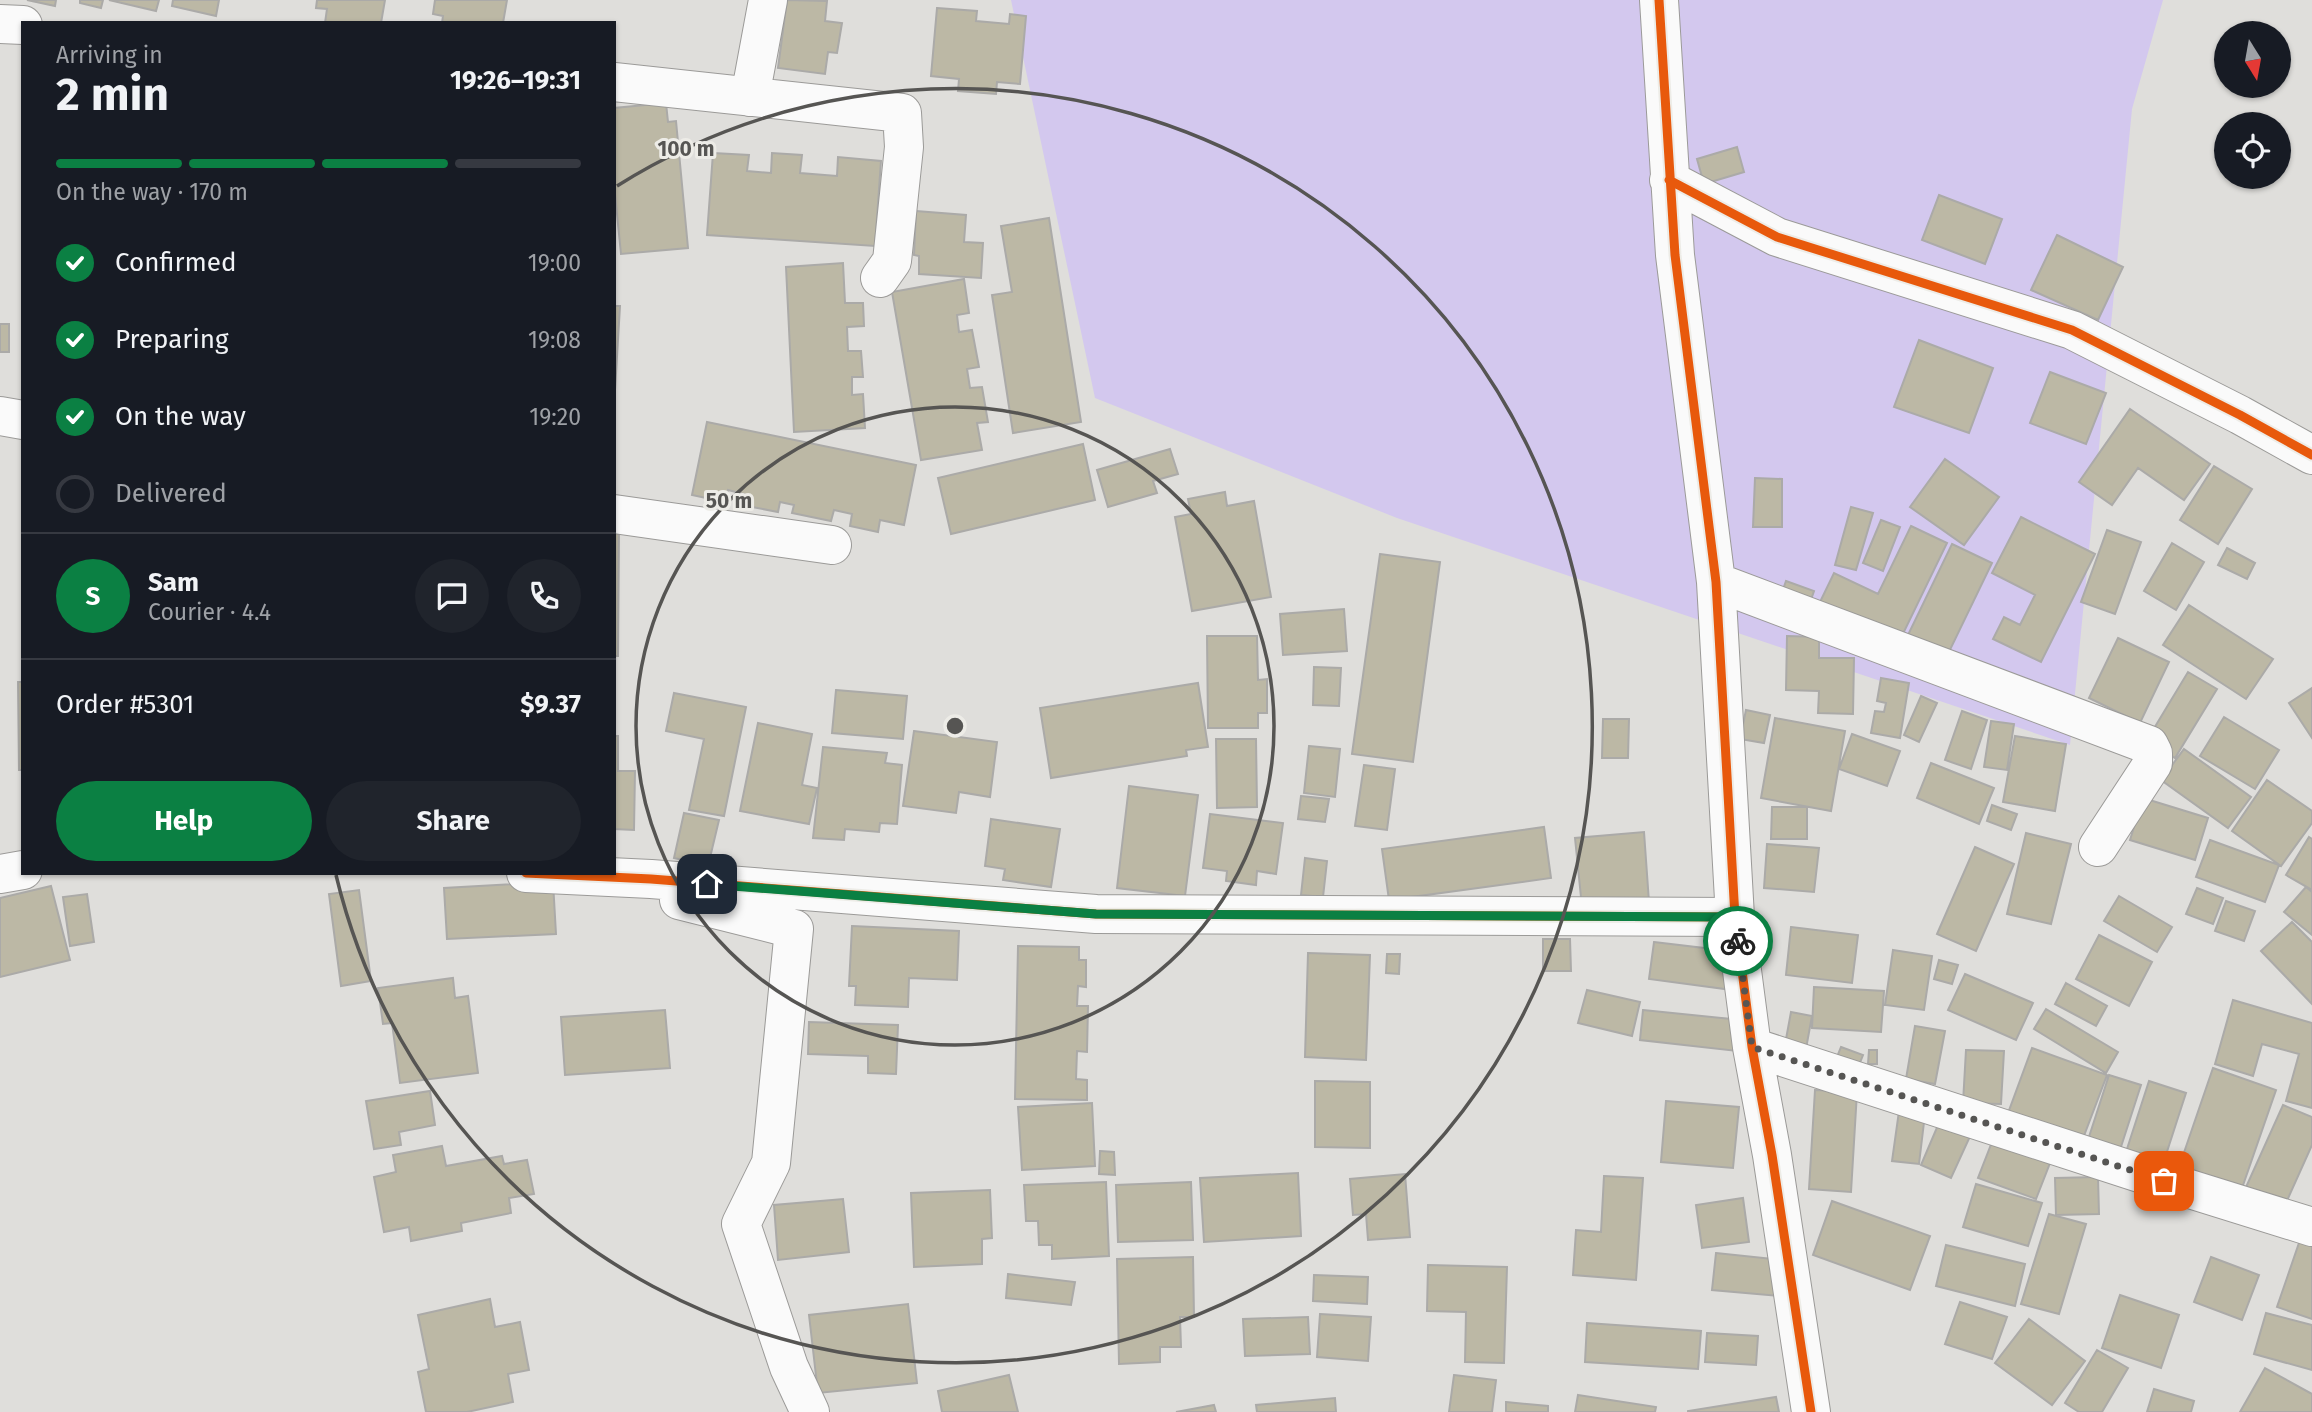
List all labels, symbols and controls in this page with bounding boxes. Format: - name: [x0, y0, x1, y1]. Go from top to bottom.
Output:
- north arrow: [2214, 21, 2291, 98]
- map controls: [2214, 21, 2291, 189]
- text: Arriving in: [56, 41, 163, 69]
- text: 19:26–19:31: [450, 65, 581, 96]
- text: 2 min: [56, 67, 169, 122]
- button: locate: [2214, 112, 2291, 189]
- text: 100 m: [657, 136, 715, 162]
- text: On the way · 170 m: [56, 178, 248, 206]
- icon: check: [56, 244, 94, 282]
- text: Confirmed: [115, 247, 236, 278]
- text: 19:00: [528, 249, 581, 277]
- icon: check: [56, 321, 94, 359]
- text: Preparing: [115, 324, 228, 355]
- text: 19:08: [528, 326, 581, 354]
- icon: check: [56, 398, 94, 436]
- text: On the way: [115, 401, 246, 432]
- text: 19:20: [529, 403, 581, 431]
- text: Delivered: [115, 478, 227, 509]
- text: 50 m: [706, 488, 752, 514]
- button: chat: [415, 559, 489, 633]
- button: phone: [507, 559, 581, 633]
- text: Sam: [148, 567, 199, 598]
- text: S: [86, 581, 100, 612]
- text: Courier · 4.4: [148, 598, 271, 626]
- text: Order #5301: [56, 689, 194, 720]
- text: $9.37: [520, 689, 581, 720]
- centre of rings: [943, 714, 967, 738]
- button: Help: [56, 781, 312, 861]
- button: Share: [326, 781, 581, 861]
- pin: [677, 854, 737, 914]
- icon: home: [688, 865, 726, 903]
- courier: [1703, 906, 1773, 976]
- icon: bike: [1719, 922, 1757, 960]
- pin: [2134, 1151, 2194, 1211]
- icon: bag: [2145, 1162, 2183, 1200]

